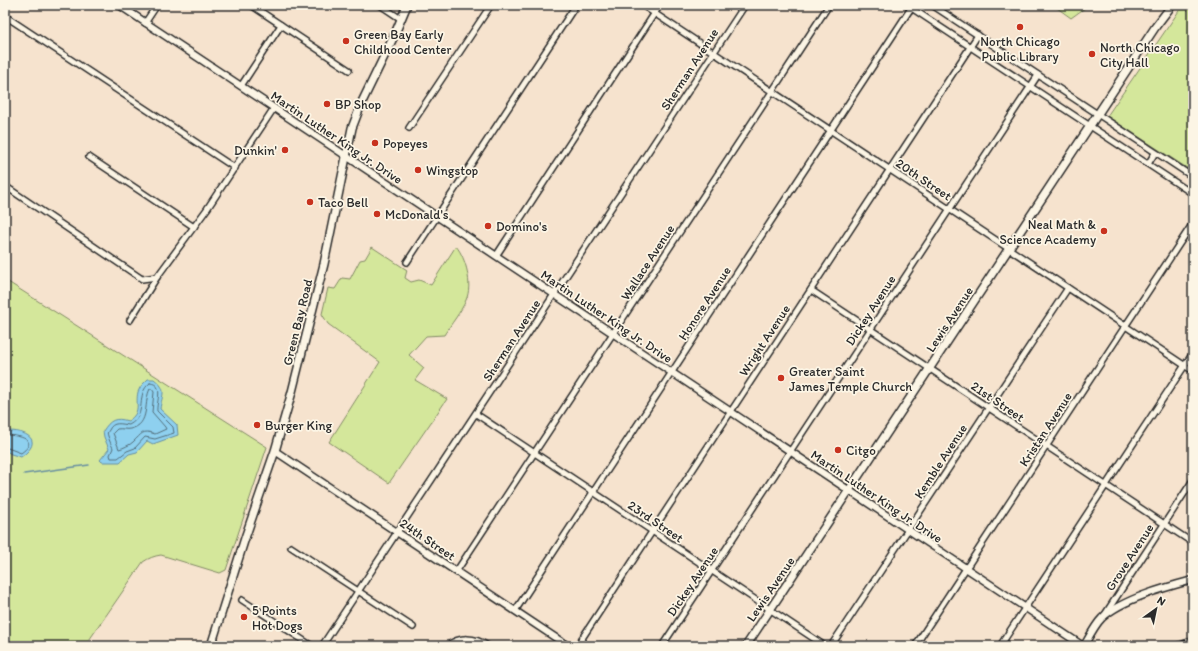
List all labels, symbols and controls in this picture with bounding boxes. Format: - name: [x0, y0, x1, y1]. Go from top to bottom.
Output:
- marker: North Chicago Public Library: [1015, 22, 1025, 32]
- street label: Sherman Avenue: [657, 26, 721, 113]
- place label: Green Bay Early Childhood Center: [354, 27, 452, 57]
- place label: North Chicago Public Library: [980, 34, 1060, 64]
- marker: Green Bay Early Childhood Center: [341, 36, 351, 46]
- place label: North Chicago City Hall: [1100, 40, 1180, 70]
- marker: North Chicago City Hall: [1087, 49, 1097, 59]
- street label: Martin Luther King Jr. Drive: [268, 88, 405, 187]
- place label: BP Shop: [335, 97, 381, 112]
- marker: BP Shop: [322, 99, 332, 109]
- place label: Popeyes: [383, 136, 428, 151]
- marker: Popeyes: [370, 138, 380, 148]
- place label: Dunkin': [234, 143, 277, 158]
- marker: Dunkin': [280, 145, 290, 155]
- street label: 20th Street: [893, 155, 955, 204]
- place label: Wingstop: [426, 163, 478, 178]
- marker: Wingstop: [413, 165, 423, 175]
- place label: Taco Bell: [318, 195, 369, 210]
- marker: Taco Bell: [305, 197, 315, 207]
- place label: McDonald's: [385, 207, 449, 222]
- marker: McDonald's: [372, 209, 382, 219]
- place label: Neal Math & Science Academy: [1000, 217, 1097, 247]
- place label: Domino's: [496, 219, 547, 234]
- marker: Domino's: [483, 221, 493, 231]
- street label: Wallace Avenue: [617, 222, 677, 303]
- marker: Neal Math & Science Academy: [1099, 226, 1109, 236]
- street label: Honore Avenue: [675, 264, 734, 343]
- street label: Martin Luther King Jr. Drive: [538, 267, 675, 366]
- street label: Dickey Avenue: [842, 272, 899, 348]
- street label: Green Bay Road: [279, 277, 315, 367]
- street label: Lewis Avenue: [923, 284, 976, 355]
- street label: Sherman Avenue: [479, 297, 543, 384]
- street label: Wright Avenue: [736, 302, 793, 379]
- place label: Greater Saint James Temple Church: [789, 364, 912, 394]
- marker: Greater Saint James Temple Church: [776, 373, 786, 383]
- street label: 21st Street: [968, 378, 1027, 425]
- street label: Kristan Avenue: [1016, 389, 1075, 469]
- place label: Burger King: [265, 418, 333, 433]
- marker: Burger King: [252, 420, 262, 430]
- street label: Kemble Avenue: [911, 421, 970, 501]
- place label: Citgo: [846, 443, 876, 458]
- marker: Citgo: [833, 445, 843, 455]
- street label: Martin Luther King Jr. Drive: [808, 447, 945, 546]
- street label: 23rd Street: [625, 497, 686, 545]
- street label: 24th Street: [397, 515, 458, 564]
- street label: Grove Avenue: [1102, 521, 1157, 594]
- street label: Dickey Avenue: [664, 544, 721, 619]
- street label: Lewis Avenue: [743, 554, 798, 625]
- north arrow: [1136, 589, 1176, 629]
- text: N: [1155, 594, 1168, 609]
- place label: 5 Points Hot Dogs: [252, 603, 303, 633]
- marker: 5 Points Hot Dogs: [239, 612, 249, 622]

